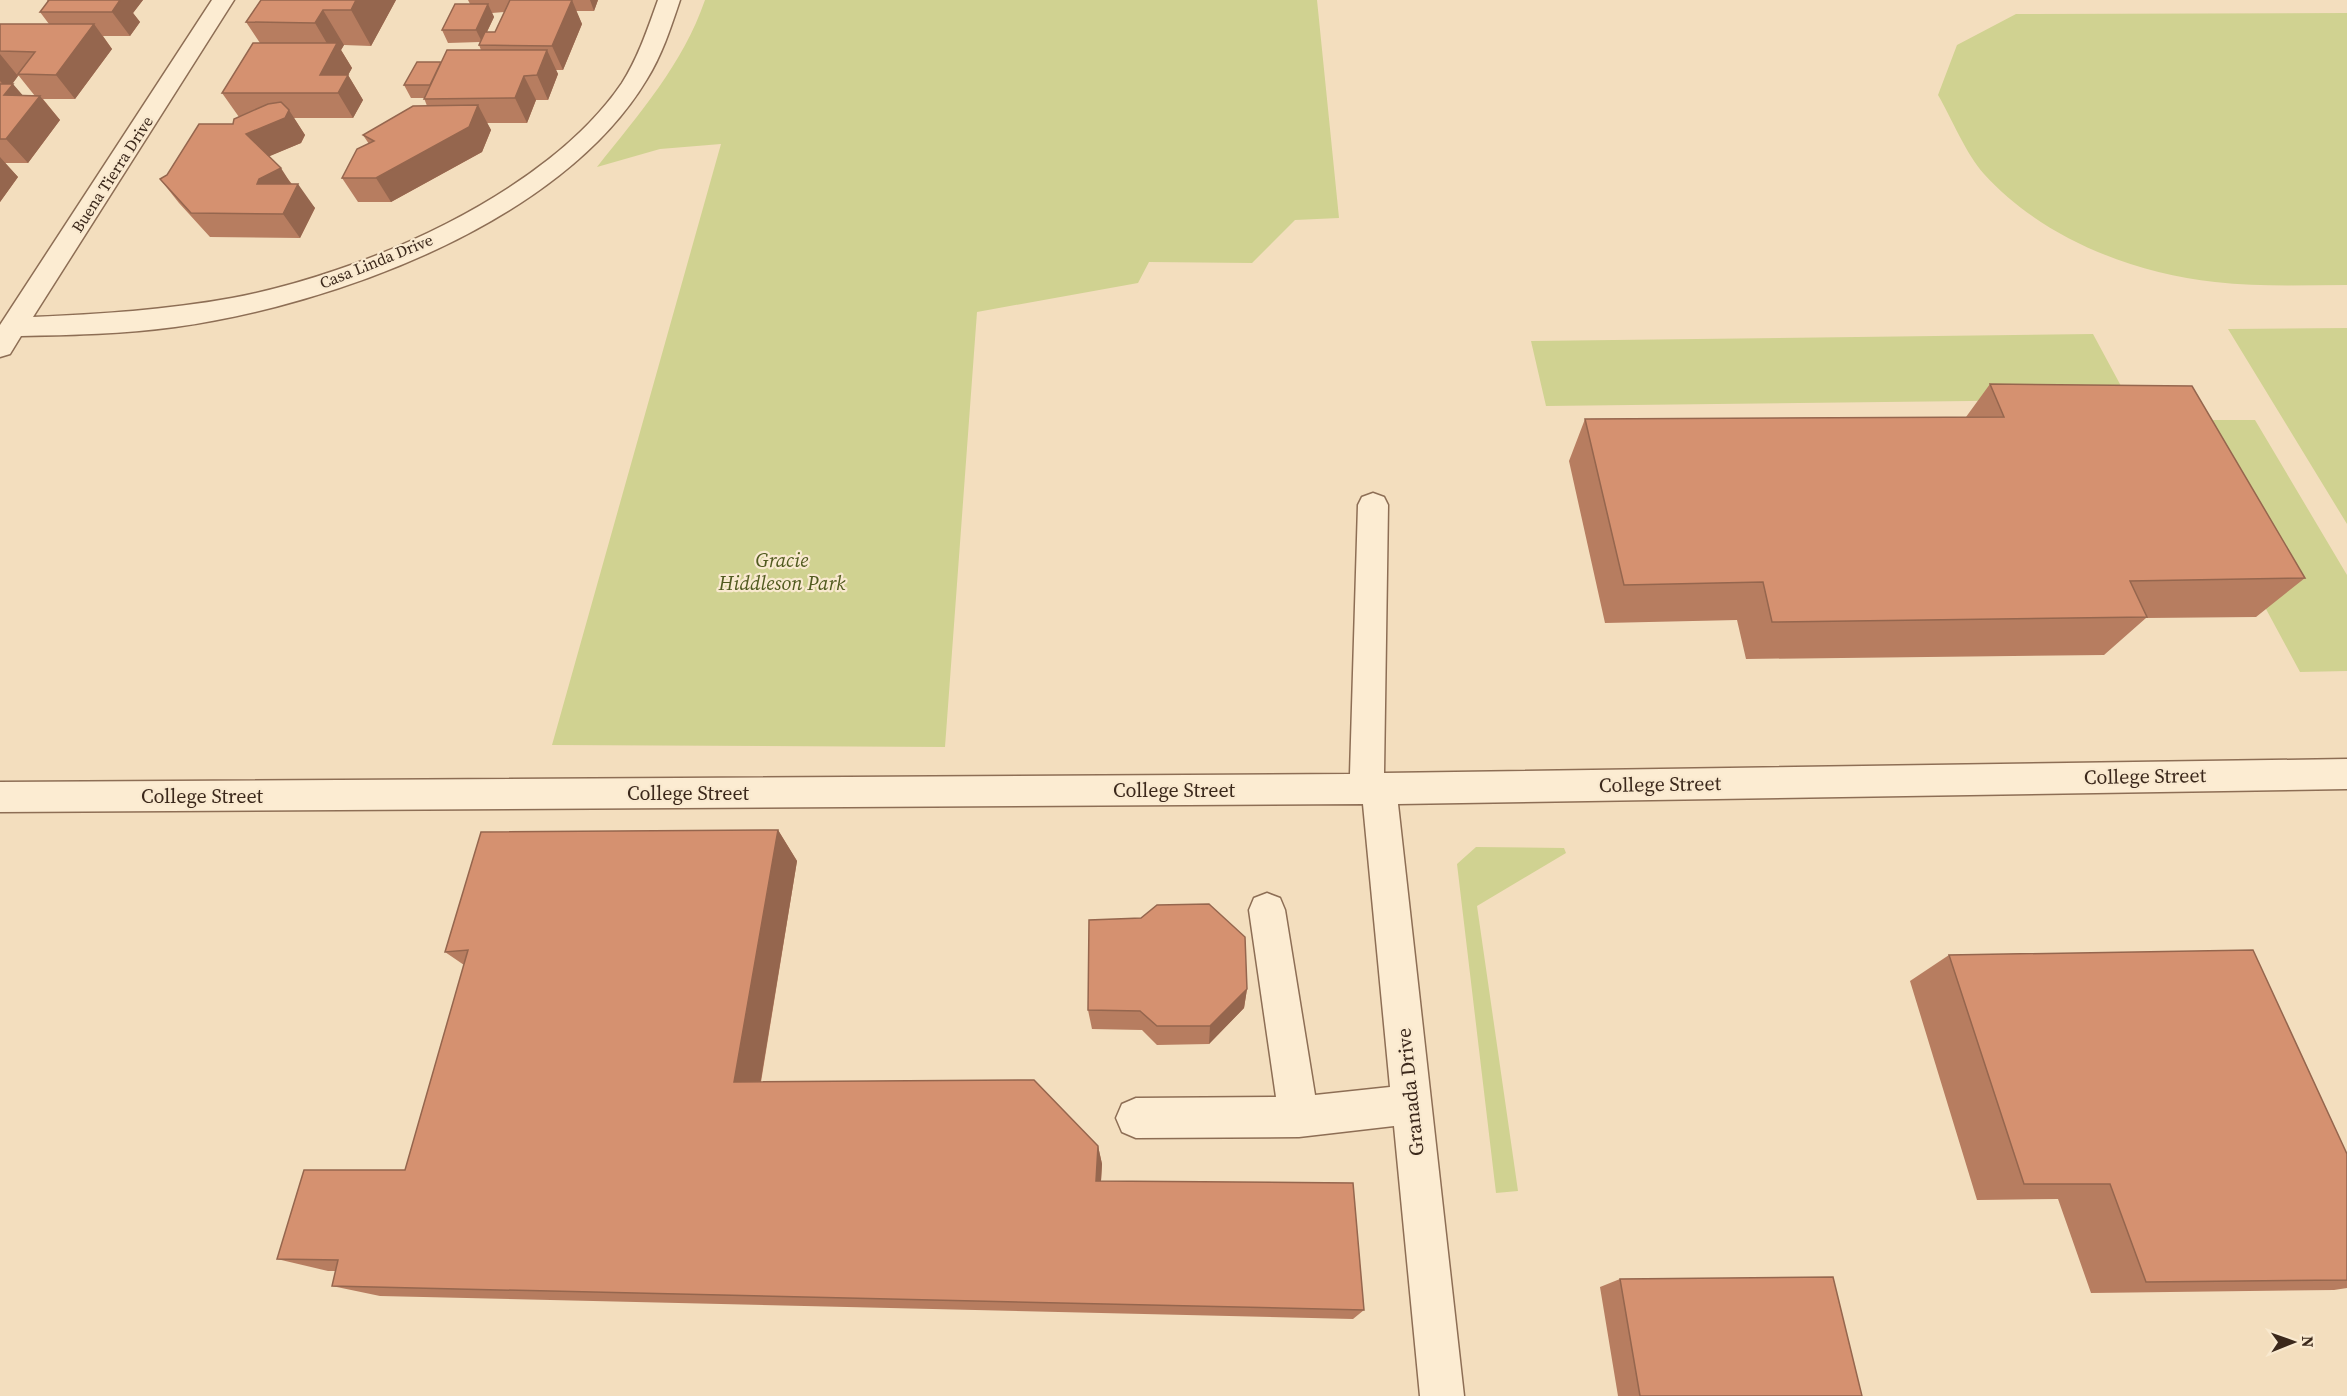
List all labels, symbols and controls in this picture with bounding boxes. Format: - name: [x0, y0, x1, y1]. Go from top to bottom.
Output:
- street label: Buena Tierra Drive: [66, 112, 158, 236]
- street label: Casa Linda Drive: [316, 228, 436, 294]
- park label: Gracie Hiddleson Park: [717, 546, 846, 597]
- street label: College Street: [2084, 761, 2207, 791]
- street label: College Street: [1599, 769, 1722, 799]
- street label: College Street: [1113, 776, 1236, 804]
- street label: College Street: [627, 779, 750, 807]
- street label: College Street: [141, 782, 264, 810]
- street label: Granada Drive: [1389, 1027, 1431, 1157]
- north arrow: [2263, 1312, 2323, 1372]
- text: N: [2297, 1336, 2319, 1348]

